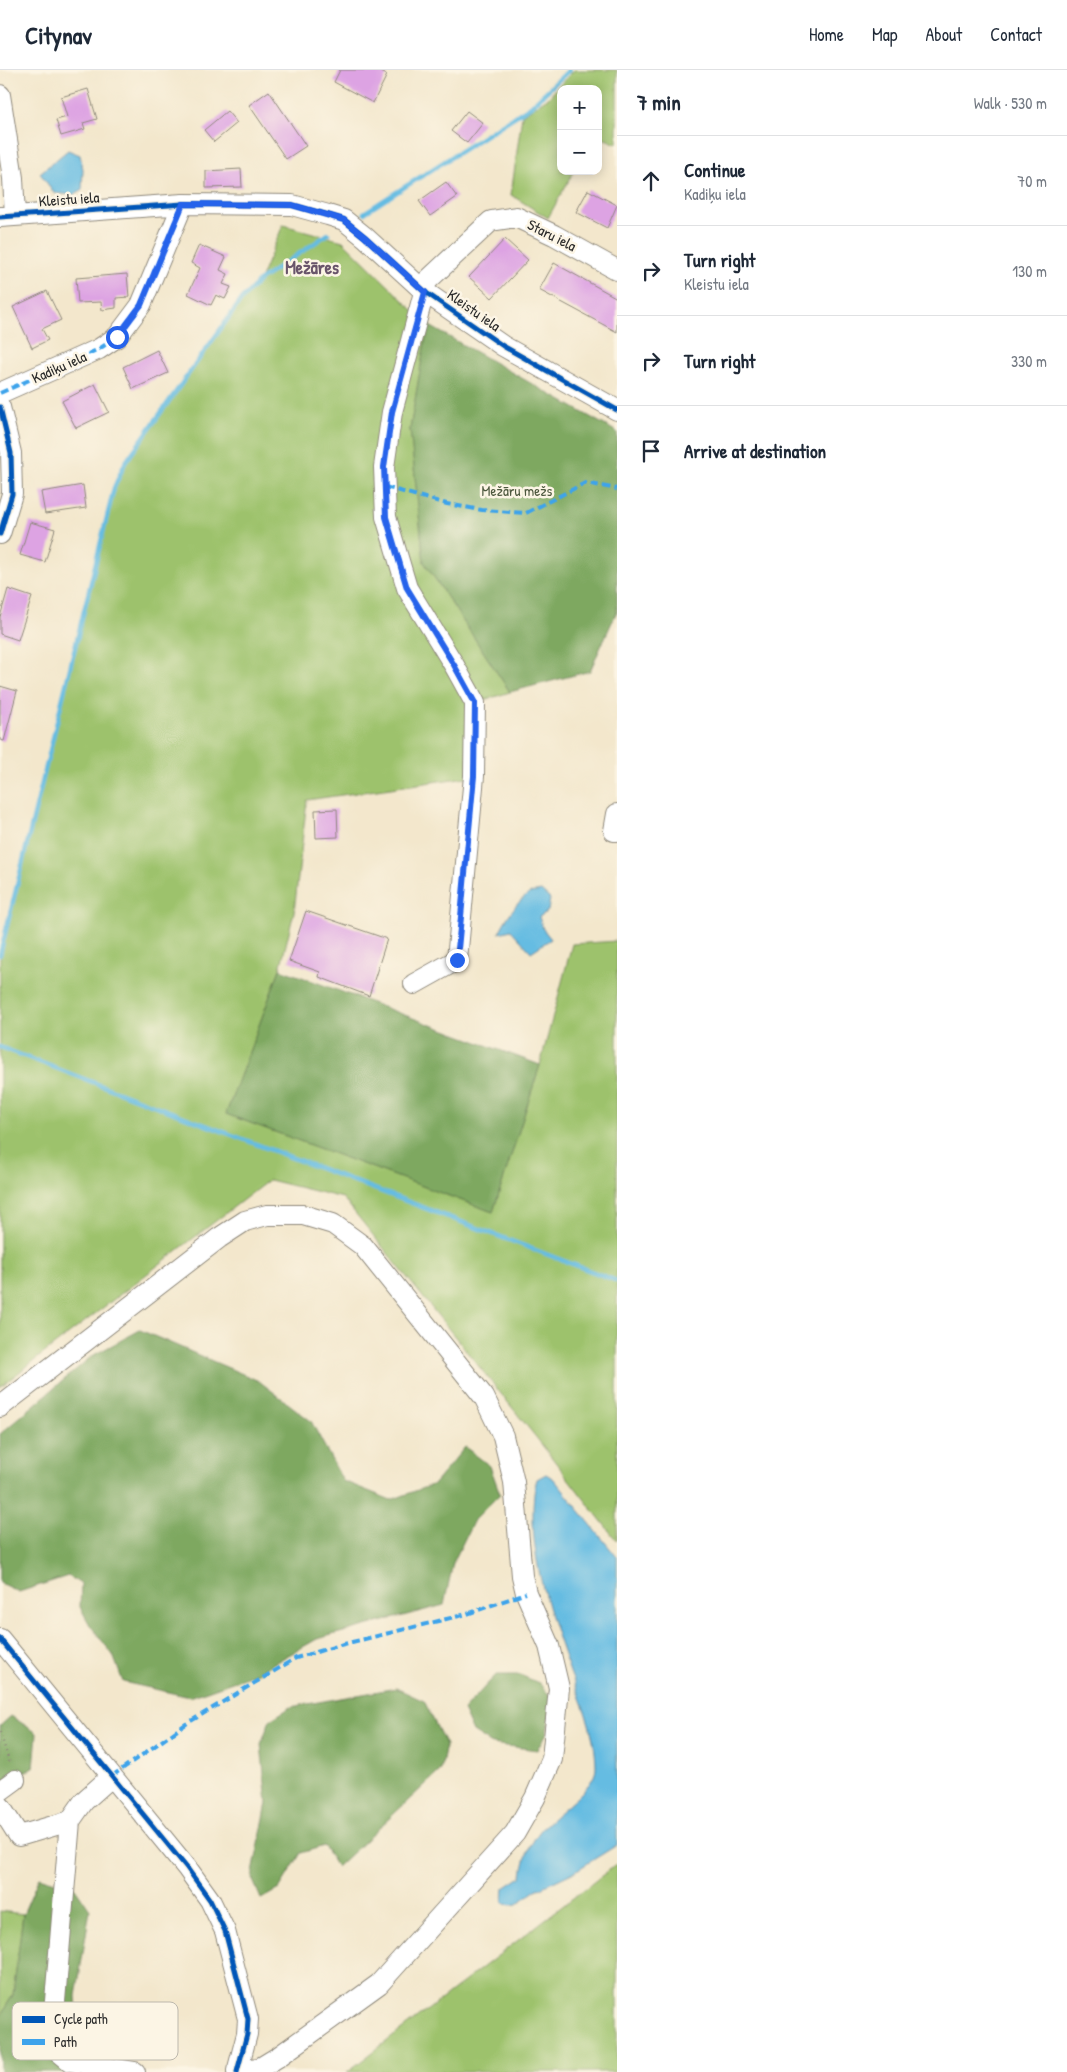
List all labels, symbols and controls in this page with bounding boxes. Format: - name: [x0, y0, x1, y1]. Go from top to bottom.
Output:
- text: Citynav: [25, 19, 92, 51]
- text: Home: [809, 22, 844, 47]
- text: Map: [872, 22, 897, 47]
- text: About: [925, 22, 962, 47]
- text: Contact: [990, 22, 1042, 47]
- map controls: [557, 85, 602, 175]
- button: +: [557, 85, 602, 130]
- text: 7 min: [637, 88, 681, 117]
- text: Walk · 530 m: [974, 92, 1047, 114]
- button: −: [557, 130, 602, 175]
- text: Continue: [684, 157, 745, 183]
- icon: ahead: [637, 167, 665, 195]
- text: 70 m: [1017, 170, 1047, 192]
- text: Kadiķu iela: [684, 183, 746, 205]
- street label: Kleistu iela: [38, 186, 100, 212]
- street label: Staru iela: [524, 214, 580, 256]
- text: Turn right: [684, 247, 755, 273]
- district label: Mežāres: [285, 255, 339, 280]
- icon: right: [637, 257, 665, 285]
- text: 130 m: [1012, 260, 1047, 282]
- text: Kleistu iela: [684, 273, 749, 295]
- street label: Kleistu iela: [443, 284, 505, 336]
- route start: [106, 326, 129, 349]
- street label: Kadiķu iela: [28, 346, 90, 388]
- icon: right: [637, 347, 665, 375]
- text: Turn right: [684, 348, 755, 374]
- text: 330 m: [1011, 350, 1047, 372]
- icon: arrive: [637, 437, 665, 465]
- text: Arrive at destination: [684, 438, 826, 464]
- park label: Mežāru mežs: [482, 480, 553, 501]
- route end: [446, 949, 469, 972]
- legend: [12, 2002, 178, 2060]
- text: Cycle path: [54, 2009, 108, 2029]
- text: Path: [54, 2032, 77, 2051]

